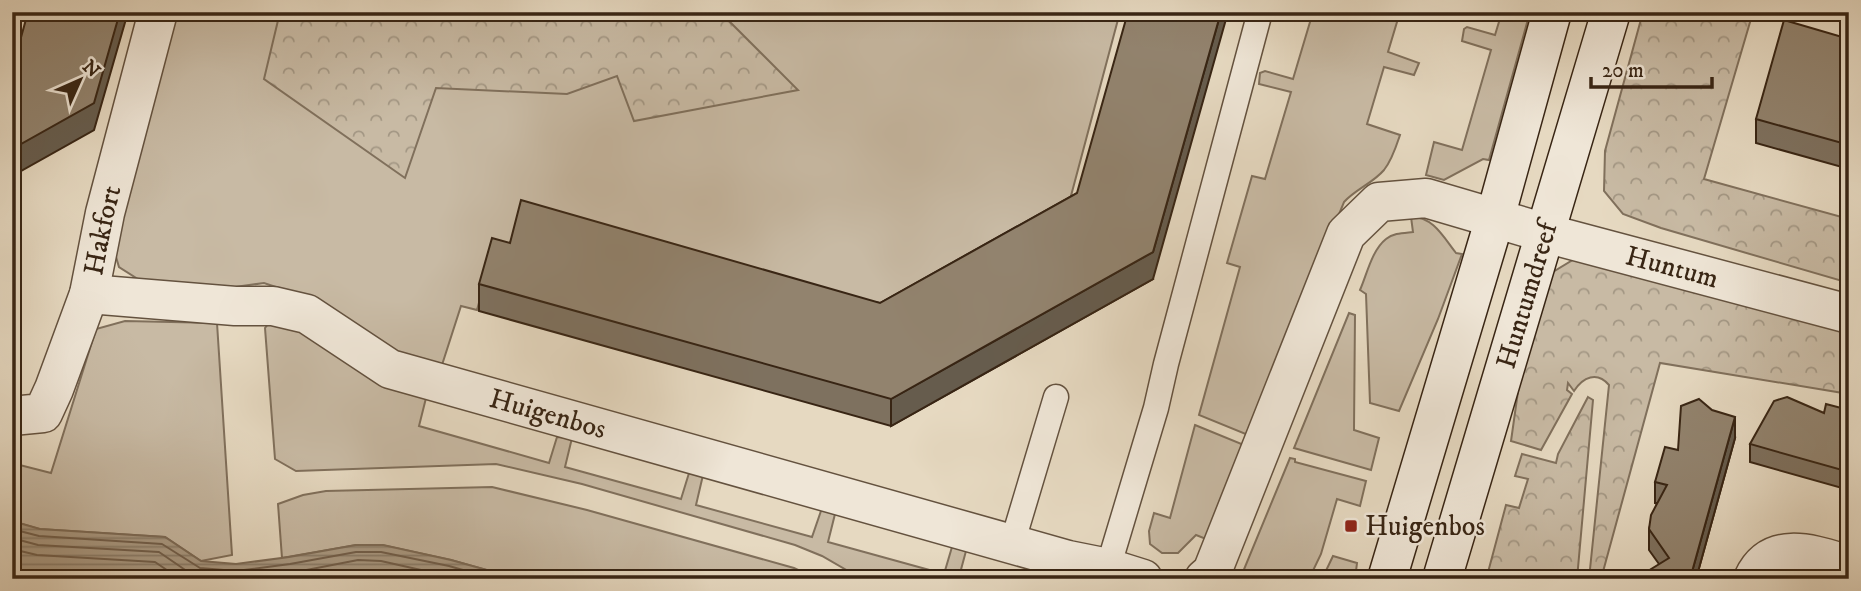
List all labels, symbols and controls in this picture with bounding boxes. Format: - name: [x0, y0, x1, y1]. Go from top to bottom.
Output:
- north arrow: [46, 46, 116, 116]
- scale bar: [1591, 46, 1712, 90]
- text: N: [77, 55, 105, 83]
- text: 20 m: [1602, 58, 1644, 84]
- street label: Hakfort: [76, 181, 129, 278]
- street label: Huntumdreef: [1488, 214, 1566, 373]
- street label: Huntum: [1622, 238, 1722, 296]
- street label: Huigenbos: [485, 380, 610, 447]
- place label: Huigenbos: [1365, 509, 1485, 544]
- marker: Huigenbos: [1343, 518, 1359, 534]

